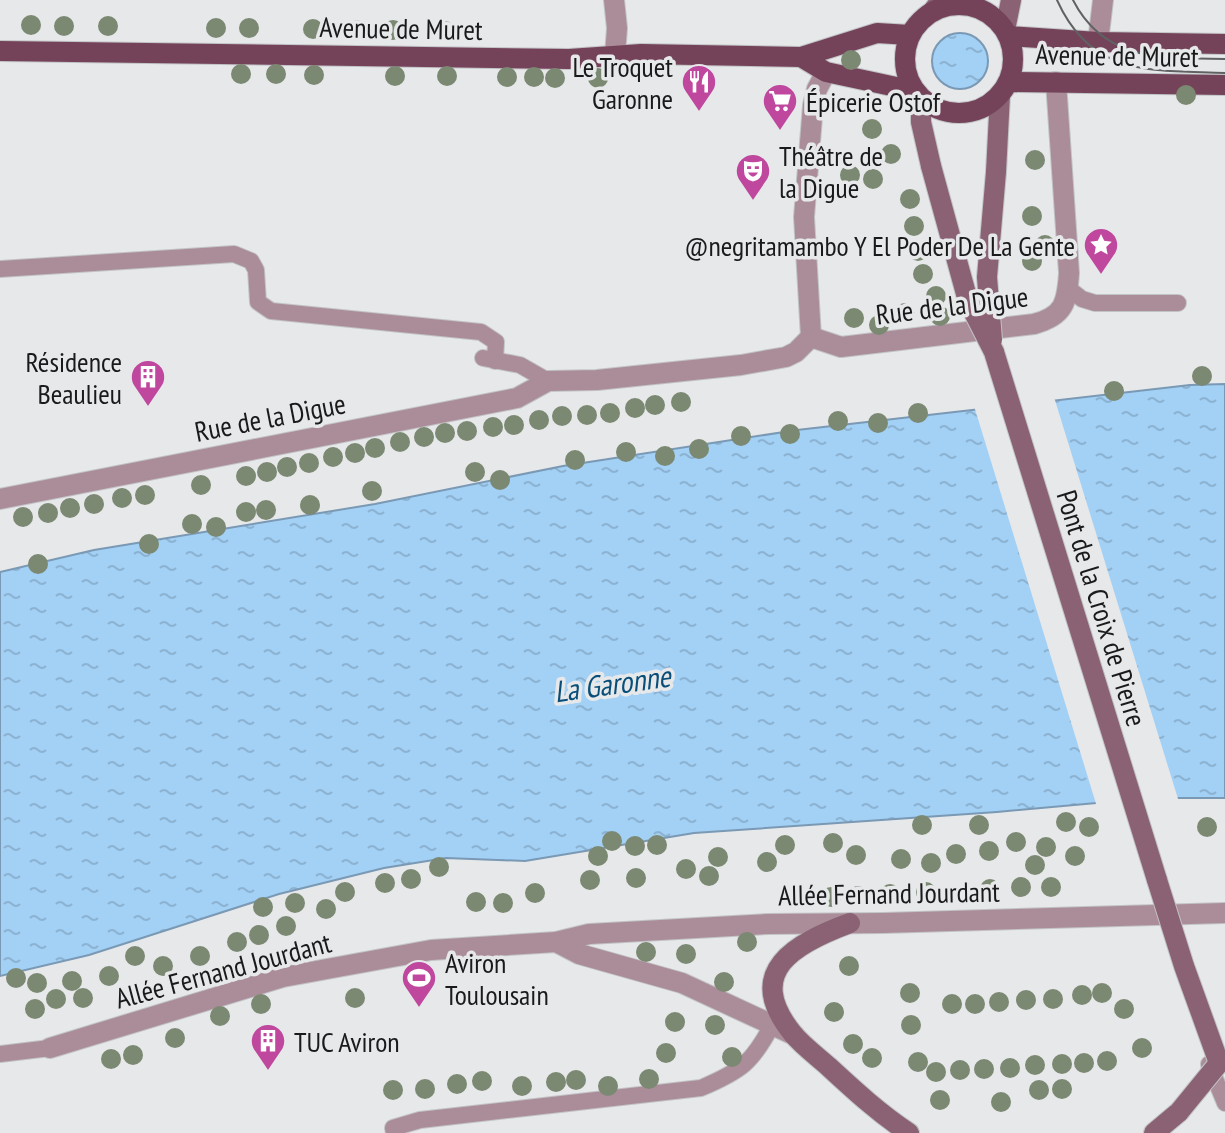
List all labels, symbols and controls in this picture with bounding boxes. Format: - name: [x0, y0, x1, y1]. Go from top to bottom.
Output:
- street label: Avenue de Muret: [319, 8, 483, 48]
- street label: Avenue de Muret: [1035, 35, 1199, 75]
- place label: Le Troquet Garonne: [572, 48, 673, 117]
- restaurant icon: Le Troquet Garonne: [680, 63, 718, 113]
- supermarket icon: Épicerie Ostof: [761, 82, 799, 132]
- place label: Épicerie Ostof: [806, 83, 942, 120]
- place label: Théâtre de la Digue: [779, 137, 883, 206]
- theatre icon: Théâtre de la Digue: [734, 152, 772, 202]
- place icon: @negritamambo Y El Poder De La Gente: [1082, 226, 1120, 276]
- place label: @negritamambo Y El Poder De La Gente: [684, 227, 1075, 264]
- street label: Rue de la Digue: [874, 277, 1030, 333]
- place label: Résidence Beaulieu: [26, 343, 122, 412]
- building icon: Résidence Beaulieu: [129, 358, 167, 408]
- street label: Rue de la Digue: [191, 384, 349, 450]
- street label: Pont de la Croix de Pierre: [1048, 485, 1156, 731]
- water label: La Garonne: [551, 655, 674, 710]
- street label: Allée Fernand Jourdant: [778, 873, 1000, 913]
- street label: Allée Fernand Jourdant: [111, 923, 335, 1017]
- place label: Aviron Toulousain: [445, 944, 549, 1013]
- sports icon: Aviron Toulousain: [400, 959, 438, 1009]
- building icon: TUC Aviron: [249, 1022, 287, 1072]
- place label: TUC Aviron: [294, 1023, 400, 1060]

